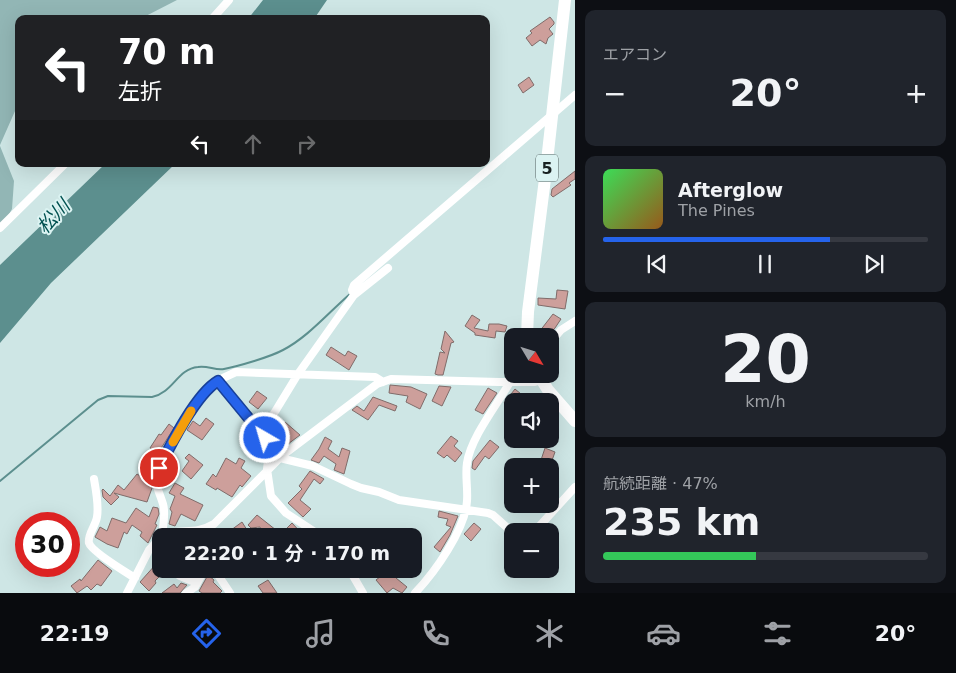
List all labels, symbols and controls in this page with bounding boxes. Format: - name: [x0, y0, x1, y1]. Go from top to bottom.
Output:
- text: 70 m: [118, 32, 215, 72]
- icon: left: [35, 35, 100, 100]
- text: エアコン: [603, 45, 667, 64]
- text: 20°: [730, 71, 801, 115]
- text: −: [603, 77, 626, 110]
- text: +: [905, 77, 928, 110]
- text: 左折: [118, 79, 162, 104]
- icon: left: [186, 130, 214, 158]
- icon: ahead: [239, 130, 267, 158]
- icon: right: [292, 130, 320, 158]
- road number: 5: [536, 154, 558, 182]
- text: Afterglow: [678, 179, 783, 201]
- water label: 松川: [32, 193, 75, 237]
- text: The Pines: [678, 201, 755, 220]
- icon: previous: [643, 250, 671, 278]
- icon: pause: [751, 250, 779, 278]
- icon: next: [860, 250, 888, 278]
- text: 20: [720, 322, 811, 397]
- north arrow: [504, 328, 559, 382]
- map controls: [504, 328, 559, 578]
- text: km/h: [745, 392, 786, 411]
- button: sound: [504, 393, 559, 448]
- position arrow: [238, 411, 290, 463]
- pin: [138, 447, 180, 489]
- icon: arrive: [145, 454, 173, 482]
- button: +: [504, 458, 559, 513]
- text: 航続距離 · 47%: [603, 474, 718, 493]
- text: 235 km: [603, 500, 760, 544]
- speed limit sign: 30: [15, 512, 80, 577]
- button: −: [504, 523, 559, 578]
- text: 22:20 · 1 分 · 170 m: [184, 542, 390, 564]
- icon: directions: [189, 616, 224, 651]
- icon: music: [303, 616, 338, 651]
- icon: phone: [418, 616, 453, 651]
- icon: climate: [532, 616, 567, 651]
- icon: car: [646, 616, 681, 651]
- icon: filters: [760, 616, 795, 651]
- text: 22:19: [40, 621, 110, 646]
- text: 20°: [875, 621, 916, 646]

